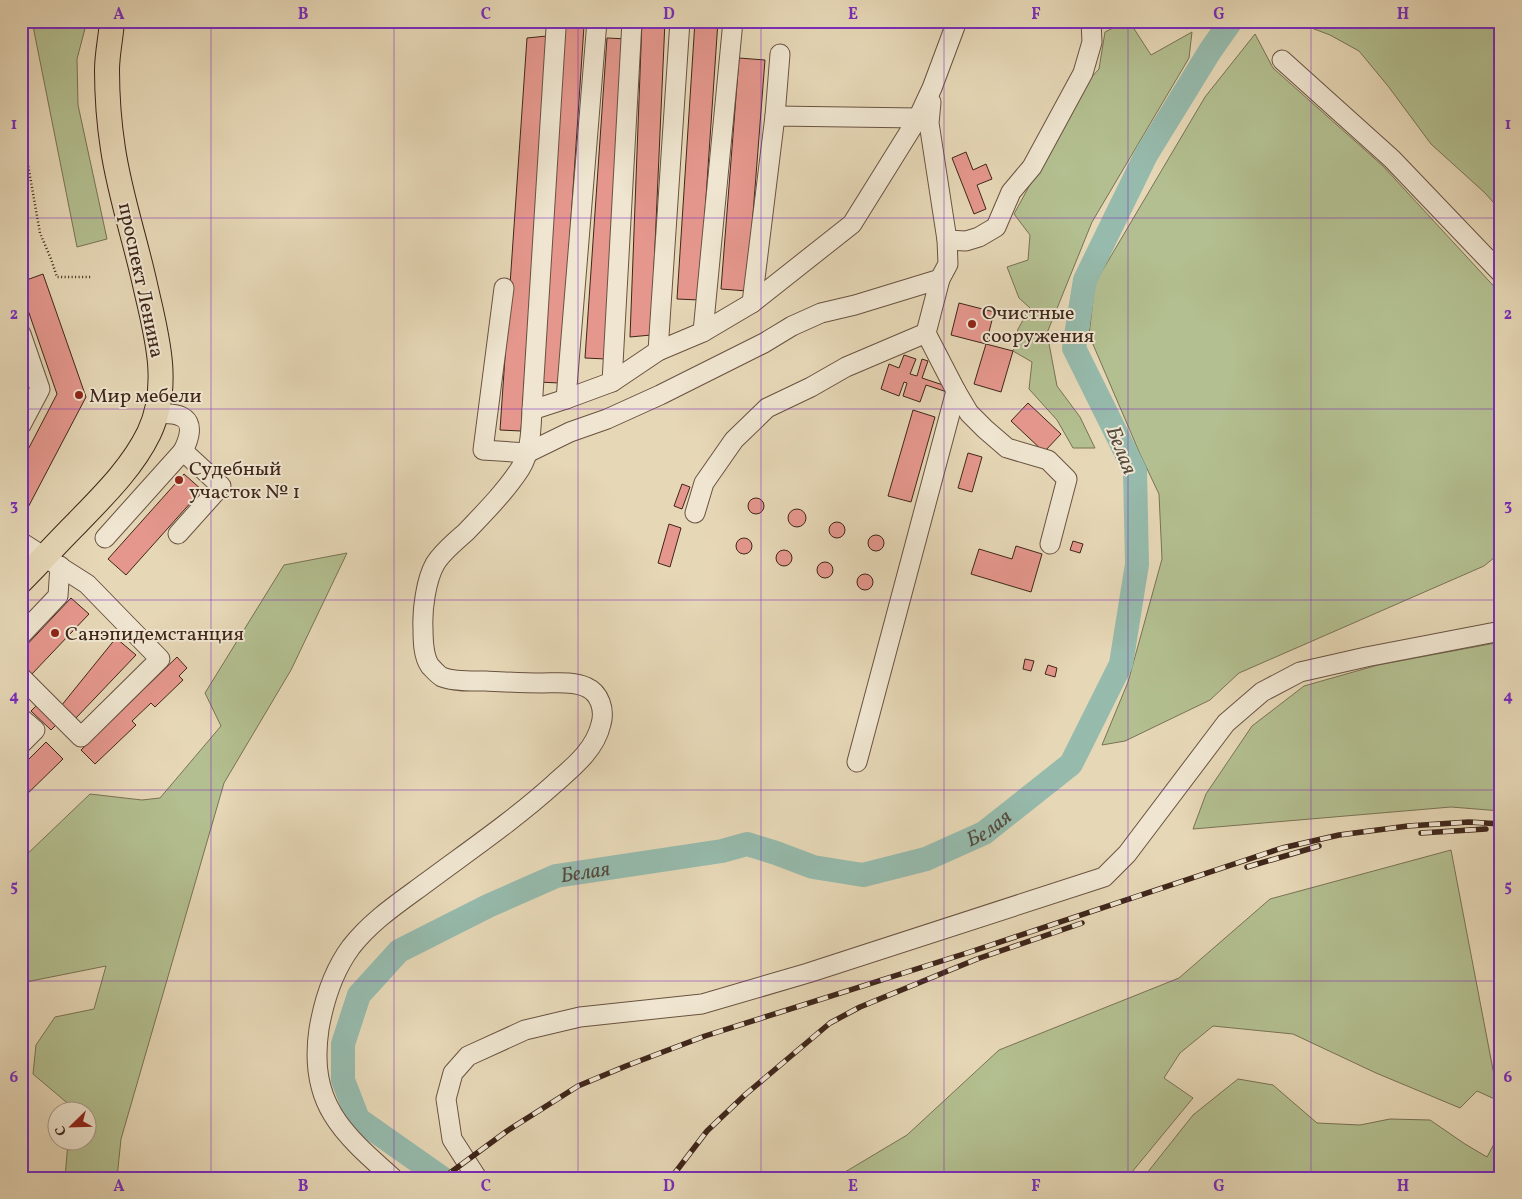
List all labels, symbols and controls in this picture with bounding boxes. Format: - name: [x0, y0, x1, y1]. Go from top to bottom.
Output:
- text: A: [113, 4, 125, 26]
- text: B: [298, 4, 309, 26]
- text: C: [481, 4, 491, 26]
- text: D: [663, 4, 675, 26]
- text: E: [848, 4, 858, 26]
- text: F: [1031, 4, 1041, 26]
- text: G: [1213, 4, 1225, 26]
- text: H: [1397, 4, 1409, 26]
- text: 1: [11, 114, 17, 136]
- text: 1: [1505, 114, 1511, 136]
- street label: проспект Ленина: [110, 200, 170, 361]
- place label: Очистные сооружения: [982, 300, 1094, 351]
- text: 2: [10, 304, 18, 326]
- text: 2: [1504, 304, 1512, 326]
- marker: Очистные сооружения: [966, 318, 978, 330]
- place label: Мир мебели: [89, 383, 202, 411]
- marker: Мир мебели: [73, 389, 85, 401]
- water label: Белая: [1098, 422, 1143, 479]
- place label: Судебный участок № 1: [189, 456, 300, 507]
- marker: Судебный участок № 1: [173, 474, 185, 486]
- text: 3: [10, 495, 18, 517]
- text: 3: [1504, 495, 1512, 517]
- place label: Санэпидемстанция: [65, 621, 244, 649]
- marker: Санэпидемстанция: [49, 627, 61, 639]
- text: 4: [9, 686, 19, 708]
- text: 4: [1503, 686, 1513, 708]
- water label: Белая: [962, 803, 1019, 855]
- water label: Белая: [559, 855, 612, 891]
- text: 5: [10, 876, 18, 898]
- text: 5: [1504, 876, 1512, 898]
- text: 6: [10, 1067, 19, 1089]
- text: 6: [1504, 1067, 1513, 1089]
- north arrow: [48, 1102, 98, 1152]
- text: С: [51, 1123, 72, 1138]
- text: A: [113, 1176, 125, 1198]
- text: B: [298, 1176, 309, 1198]
- text: C: [481, 1176, 491, 1198]
- text: D: [663, 1176, 675, 1198]
- text: E: [848, 1176, 858, 1198]
- text: F: [1031, 1176, 1041, 1198]
- text: G: [1213, 1176, 1225, 1198]
- text: H: [1397, 1176, 1409, 1198]

